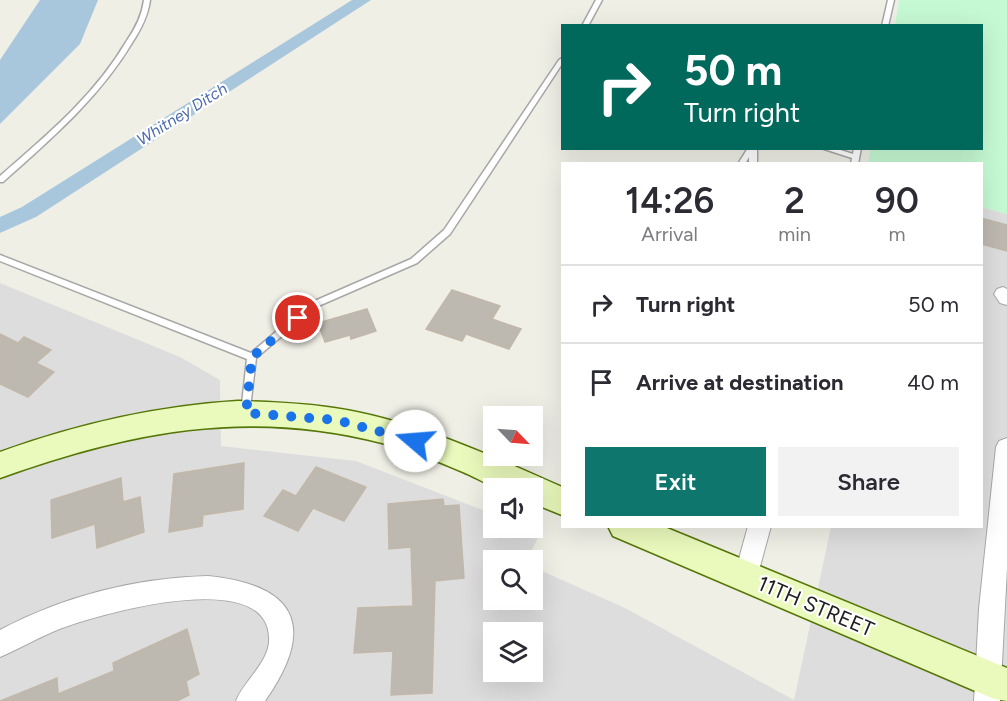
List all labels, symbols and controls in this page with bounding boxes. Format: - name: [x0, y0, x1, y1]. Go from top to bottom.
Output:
- text: 50 m: [684, 45, 782, 96]
- icon: right: [585, 48, 663, 126]
- water label: Whitney Ditch: [133, 79, 231, 149]
- text: Turn right: [684, 96, 800, 129]
- text: 14:26: [625, 179, 714, 222]
- text: 2: [784, 179, 805, 222]
- text: 90: [875, 179, 919, 222]
- text: Arrival: [641, 222, 698, 246]
- text: min: [778, 222, 811, 246]
- text: m: [888, 222, 906, 246]
- icon: right: [585, 288, 618, 321]
- text: Turn right: [636, 291, 735, 318]
- text: 50 m: [908, 291, 959, 318]
- pin: [272, 292, 323, 343]
- icon: arrive: [281, 301, 314, 334]
- icon: arrive: [585, 366, 618, 399]
- text: Arrive at destination: [636, 369, 844, 396]
- text: 40 m: [907, 369, 959, 396]
- north arrow: [483, 406, 543, 466]
- map controls: [483, 406, 543, 682]
- position arrow: [383, 409, 447, 473]
- button: Exit: [585, 447, 766, 516]
- button: Share: [778, 447, 959, 516]
- button: sound: [483, 478, 543, 538]
- button: search: [483, 550, 543, 610]
- street label: 11TH STREET: [754, 570, 878, 642]
- button: layers: [483, 622, 543, 682]

